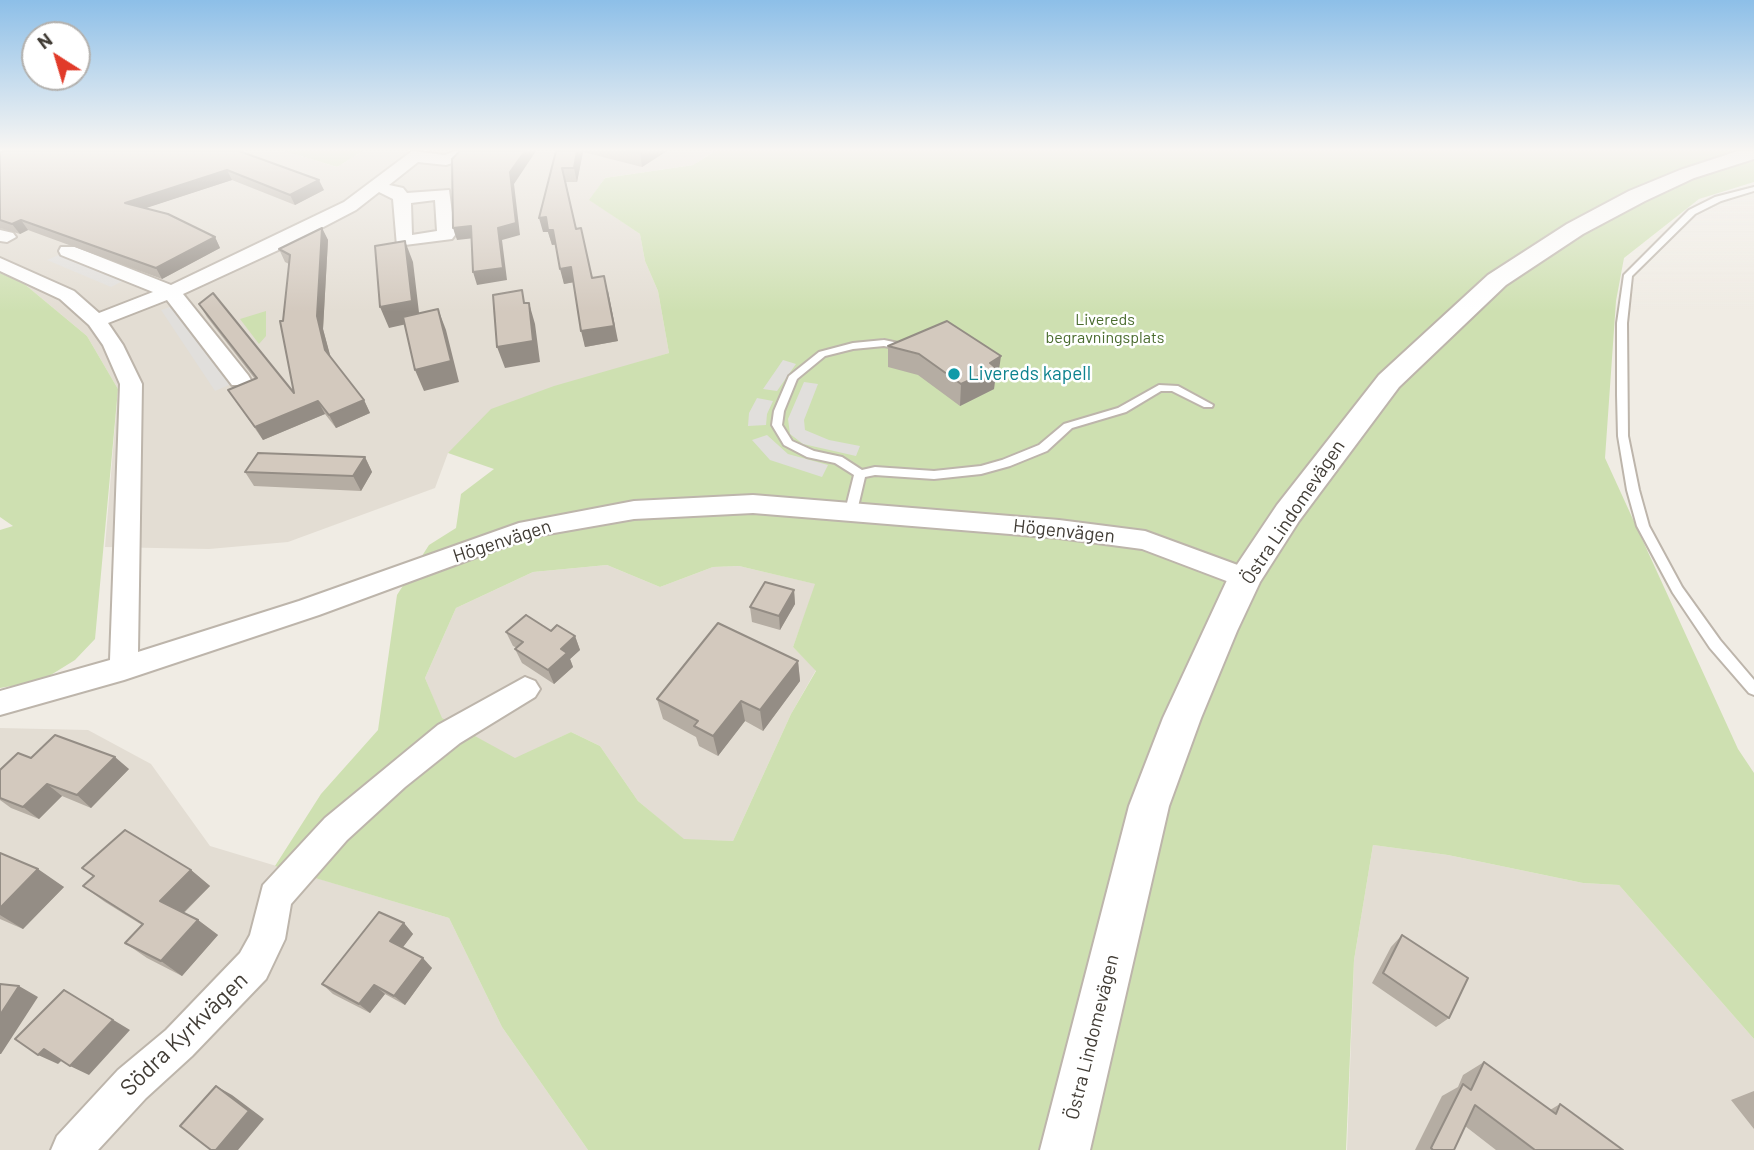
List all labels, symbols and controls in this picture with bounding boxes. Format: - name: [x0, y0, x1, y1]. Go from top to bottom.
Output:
- north arrow: [21, 21, 91, 91]
- text: N: [32, 27, 56, 53]
- park label: Livereds begravningsplats: [1046, 310, 1164, 348]
- place label: Livereds kapell: [968, 363, 1091, 385]
- marker: Livereds kapell: [946, 366, 962, 382]
- street label: Östra Lindomevägen: [1236, 435, 1350, 589]
- street label: Högenvägen: [450, 514, 554, 568]
- street label: Högenvägen: [1012, 514, 1116, 548]
- street label: Östra Lindomevägen: [1060, 952, 1124, 1122]
- street label: Södra Kyrkvägen: [115, 966, 253, 1102]

